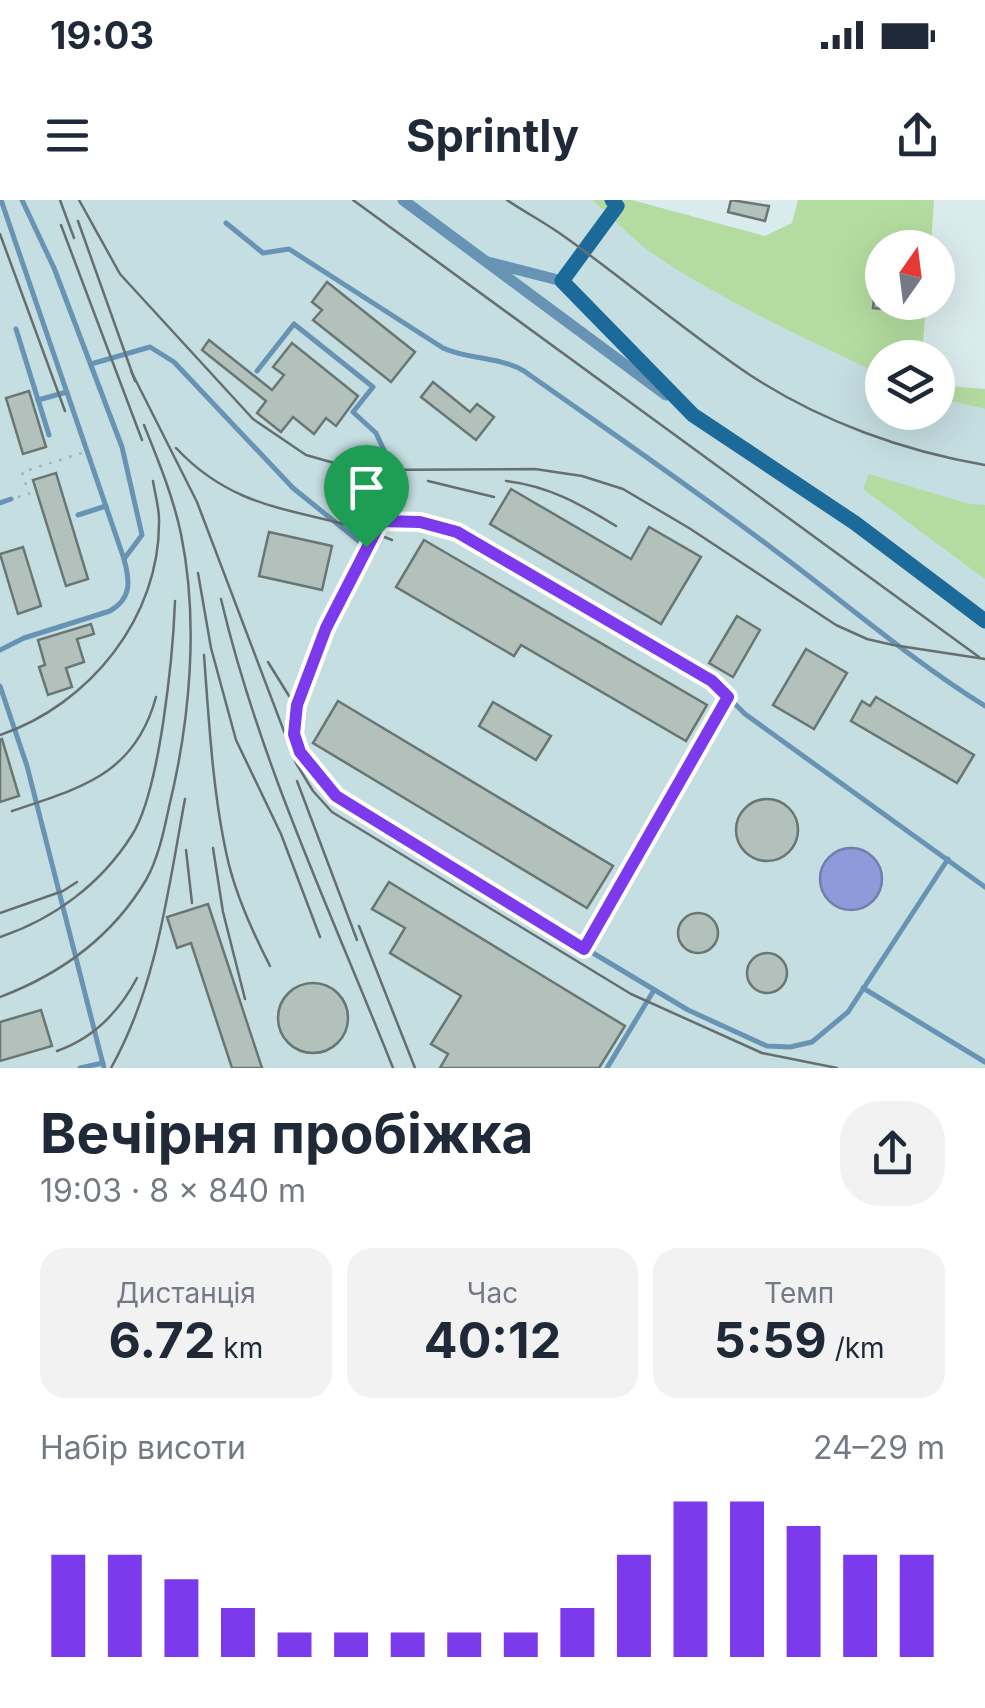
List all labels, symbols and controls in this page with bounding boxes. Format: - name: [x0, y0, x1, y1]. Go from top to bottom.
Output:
- text: 19:03: [50, 12, 154, 58]
- icon: menu: [40, 108, 95, 163]
- text: Sprintly: [406, 108, 579, 163]
- icon: share: [890, 108, 945, 163]
- north arrow: [865, 230, 955, 320]
- map controls: [865, 230, 955, 430]
- button: layers: [865, 340, 955, 430]
- pin: [324, 445, 409, 548]
- icon: arrive: [339, 460, 394, 515]
- text: Вечірня пробіжка: [40, 1100, 534, 1166]
- button: share: [840, 1101, 945, 1206]
- text: 19:03 · 8 × 840 m: [40, 1171, 306, 1210]
- text: Дистанція: [116, 1276, 256, 1310]
- text: Час: [467, 1276, 518, 1310]
- text: Темп: [764, 1276, 834, 1310]
- text: 6.72: [108, 1310, 215, 1370]
- text: 40:12: [424, 1310, 561, 1370]
- text: 5:59: [714, 1310, 827, 1370]
- text: km: [215, 1331, 263, 1365]
- text: /km: [827, 1331, 885, 1365]
- text: Набір висоти: [40, 1428, 246, 1467]
- text: 24–29 m: [813, 1428, 945, 1467]

